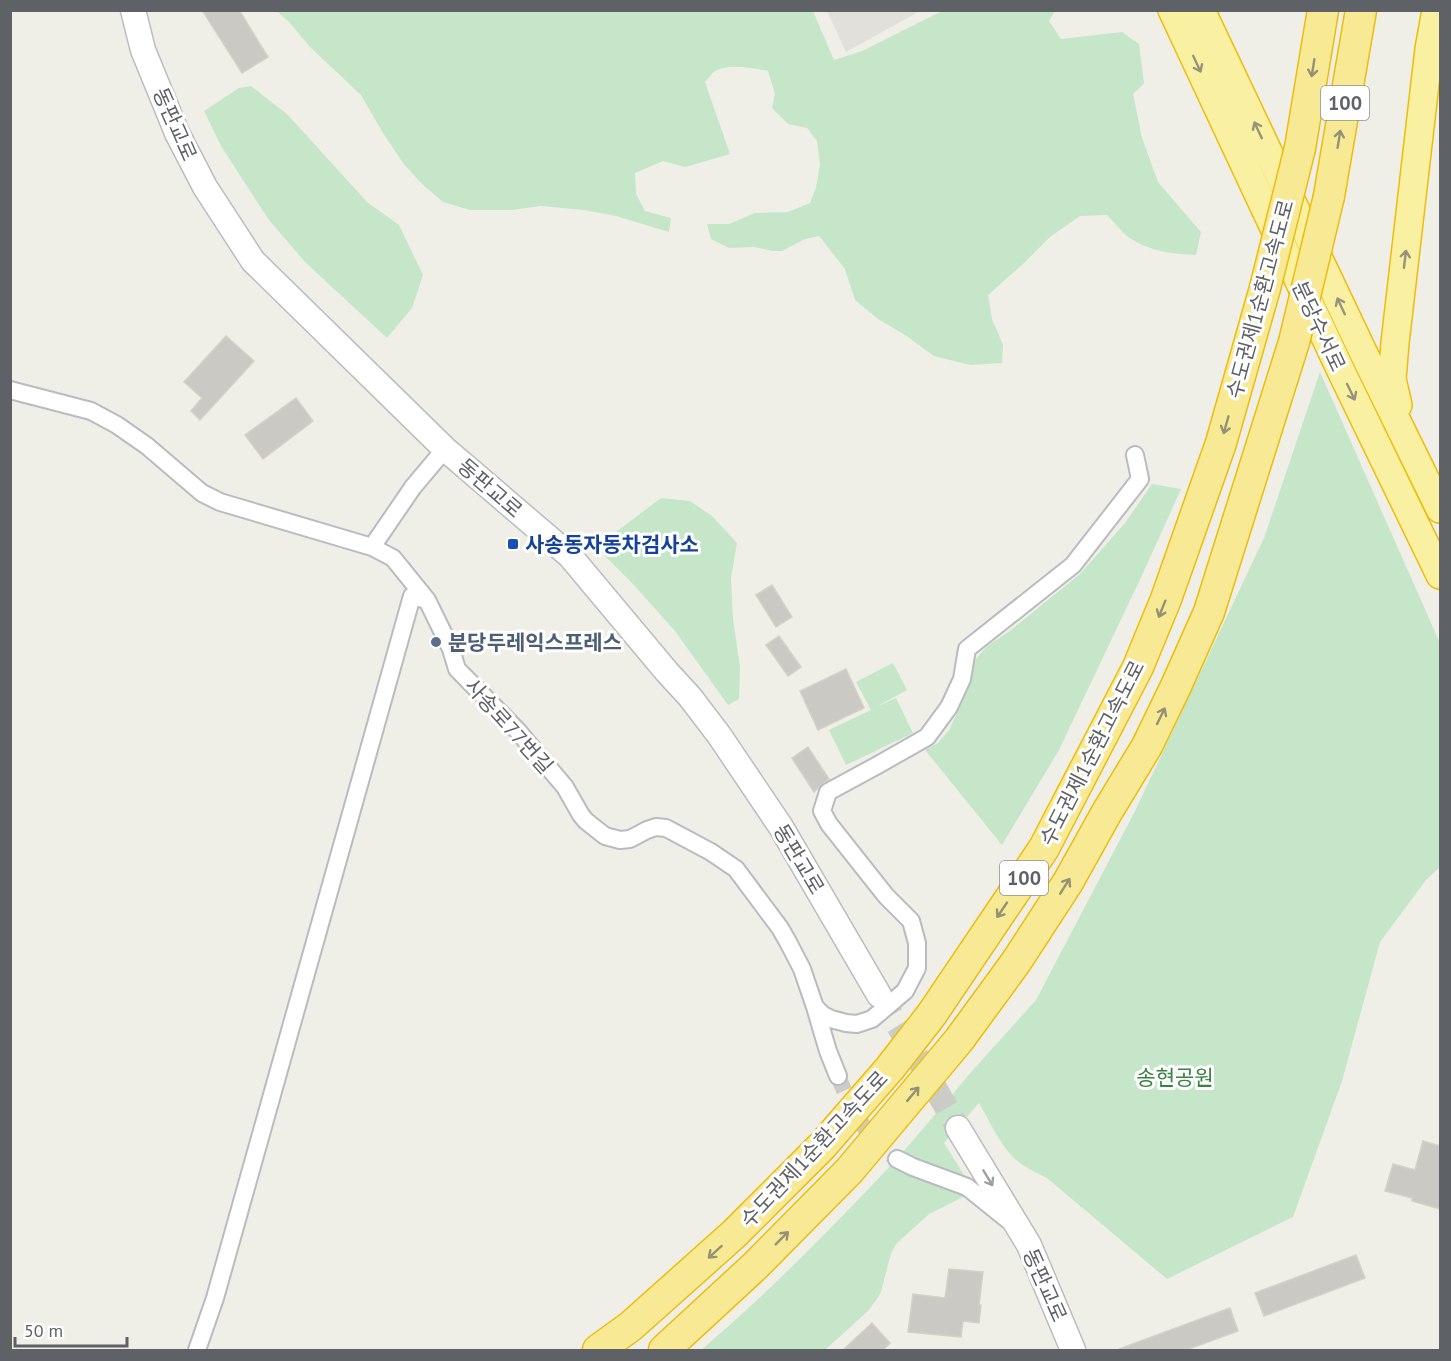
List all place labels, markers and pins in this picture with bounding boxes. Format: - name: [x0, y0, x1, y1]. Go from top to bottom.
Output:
- place label: 사송동자동차검사소: [525, 531, 699, 558]
- marker: 사송동자동차검사소: [506, 537, 520, 551]
- place label: 분당두레익스프레스: [448, 629, 622, 656]
- marker: 분당두레익스프레스: [429, 635, 443, 649]

